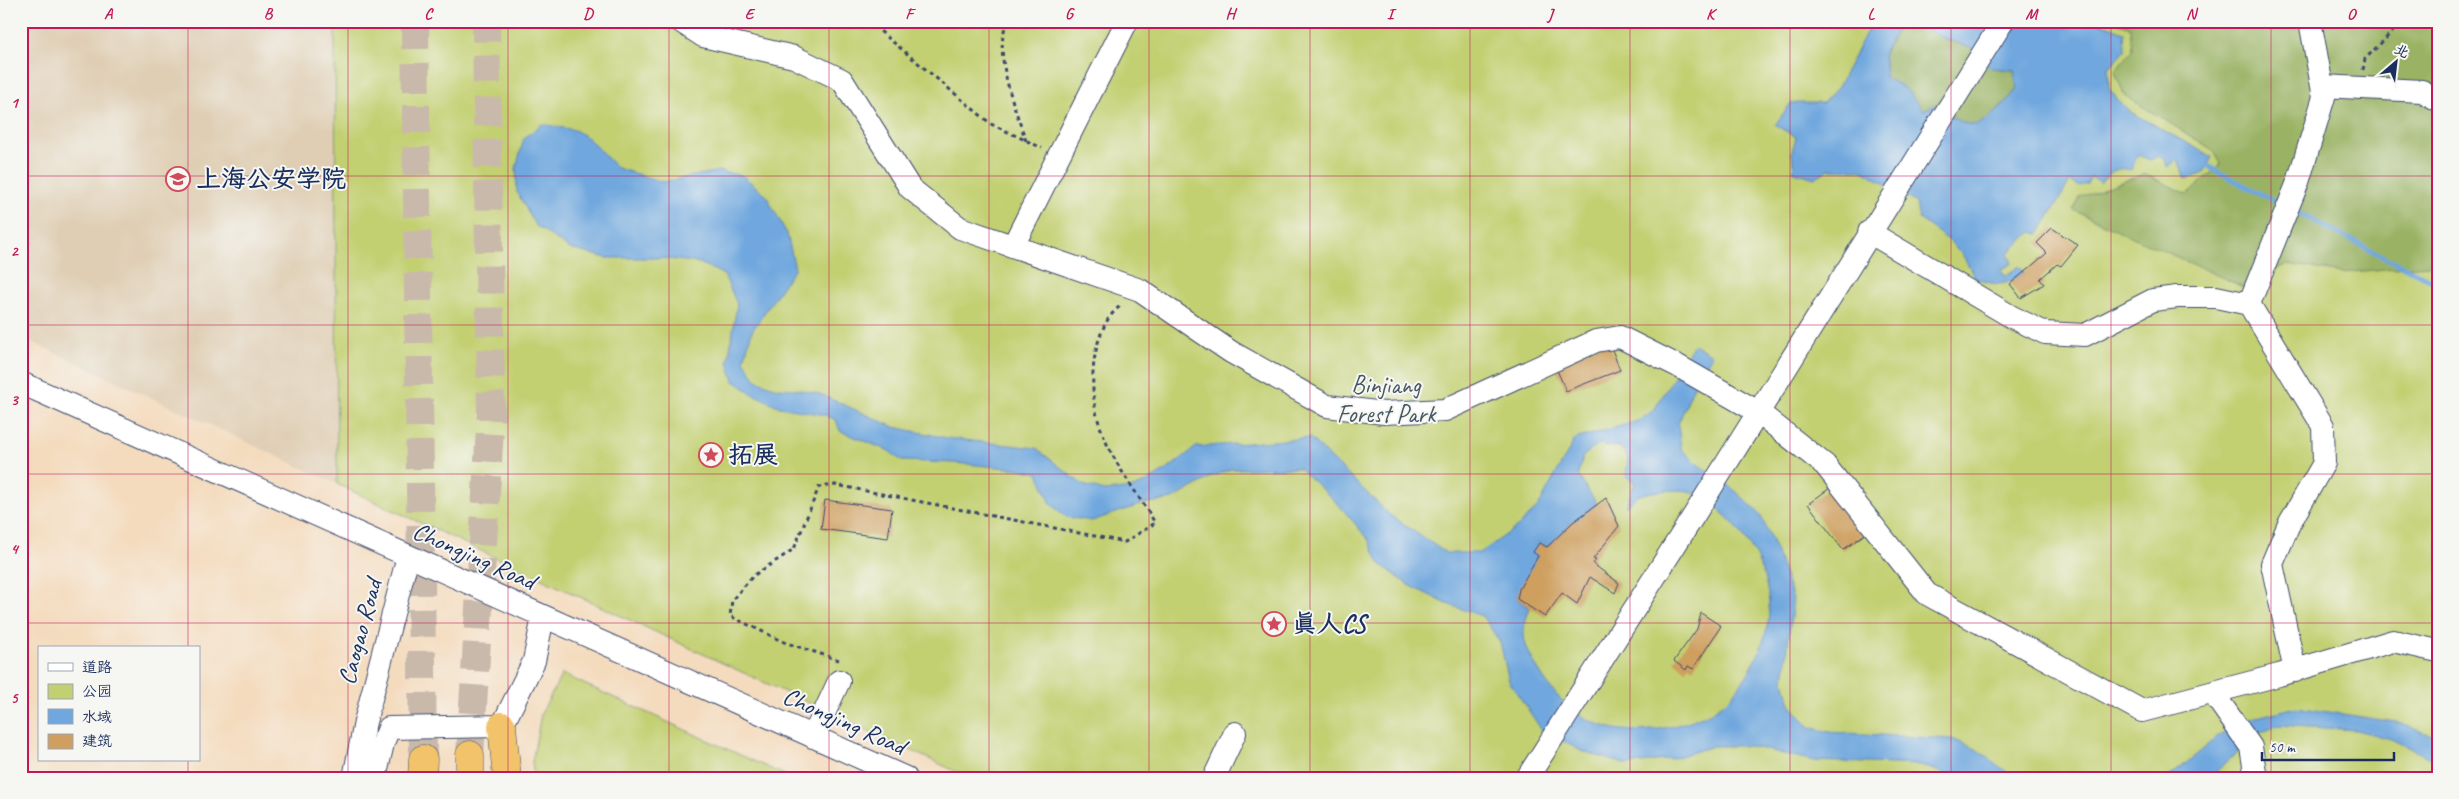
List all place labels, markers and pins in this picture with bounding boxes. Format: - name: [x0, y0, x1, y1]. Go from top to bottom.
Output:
- place label: 上海公安学院: [196, 163, 346, 195]
- school or university icon: 上海公安学院: [165, 166, 191, 192]
- place label: 拓展: [728, 439, 778, 471]
- place icon: 拓展: [698, 442, 724, 468]
- place label: 真人CS: [1292, 608, 1369, 640]
- place icon: 真人CS: [1261, 611, 1287, 637]

